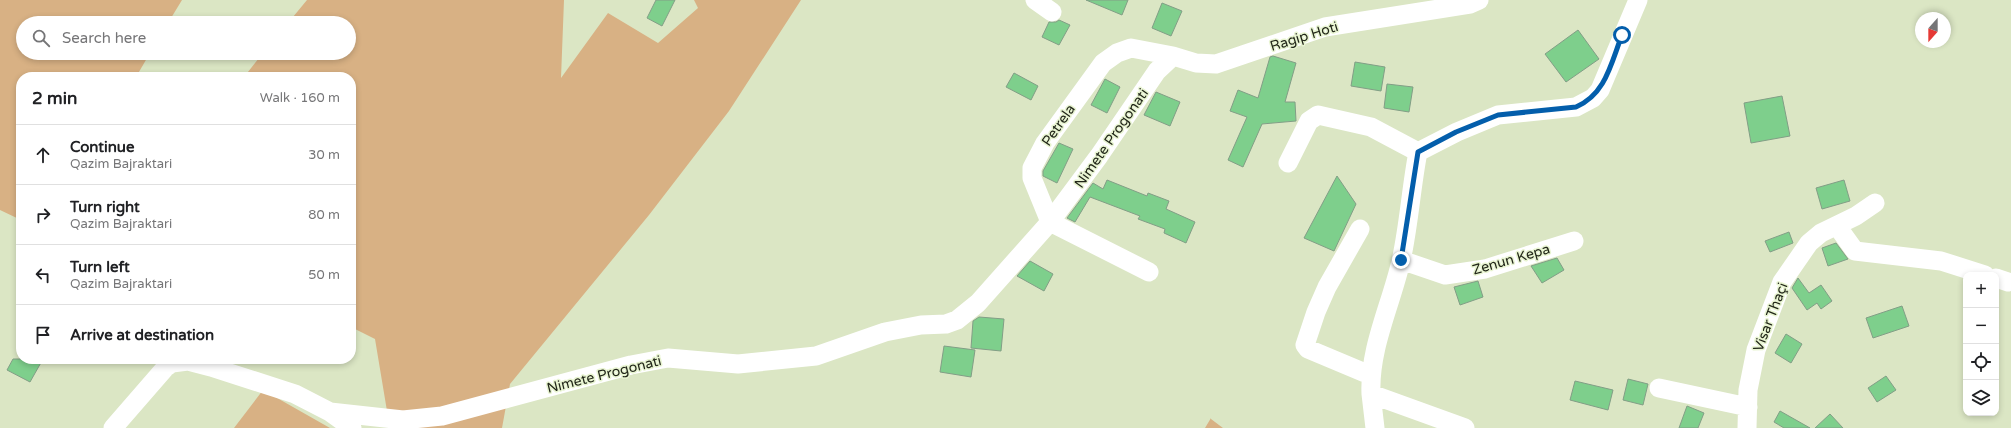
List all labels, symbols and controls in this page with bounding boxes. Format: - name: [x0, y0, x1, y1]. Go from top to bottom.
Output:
- north arrow: [1915, 12, 1951, 48]
- search box: [16, 16, 356, 60]
- street label: Ragip Hoti: [1268, 18, 1340, 55]
- route start: [1613, 26, 1631, 44]
- icon: search: [30, 27, 52, 49]
- text: Search here: [62, 29, 146, 47]
- street label: Nimete Progonati: [1071, 85, 1152, 191]
- text: 2 min: [32, 88, 77, 109]
- text: Walk · 160 m: [260, 90, 340, 106]
- street label: Petrela: [1038, 101, 1079, 149]
- text: Continue: [70, 138, 134, 156]
- icon: ahead: [32, 144, 54, 166]
- text: 30 m: [308, 147, 340, 163]
- text: Qazim Bajraktari: [70, 156, 172, 172]
- text: Turn right: [70, 198, 140, 216]
- icon: right: [32, 204, 54, 226]
- text: 80 m: [308, 207, 340, 223]
- text: Qazim Bajraktari: [70, 216, 172, 232]
- street label: Zenun Kepa: [1470, 240, 1552, 279]
- route end: [1392, 251, 1410, 269]
- text: Turn left: [70, 258, 130, 276]
- icon: left: [32, 264, 54, 286]
- text: 50 m: [308, 267, 340, 283]
- map controls: [1963, 272, 1999, 416]
- button: +: [1963, 272, 1999, 308]
- text: Qazim Bajraktari: [70, 276, 172, 292]
- street label: Visar Thaçi: [1750, 280, 1791, 354]
- button: −: [1963, 308, 1999, 344]
- icon: arrive: [32, 324, 54, 346]
- text: Arrive at destination: [70, 326, 214, 344]
- button: locate: [1963, 344, 1999, 380]
- street label: Nimete Progonati: [545, 352, 663, 397]
- button: layers: [1963, 380, 1999, 416]

